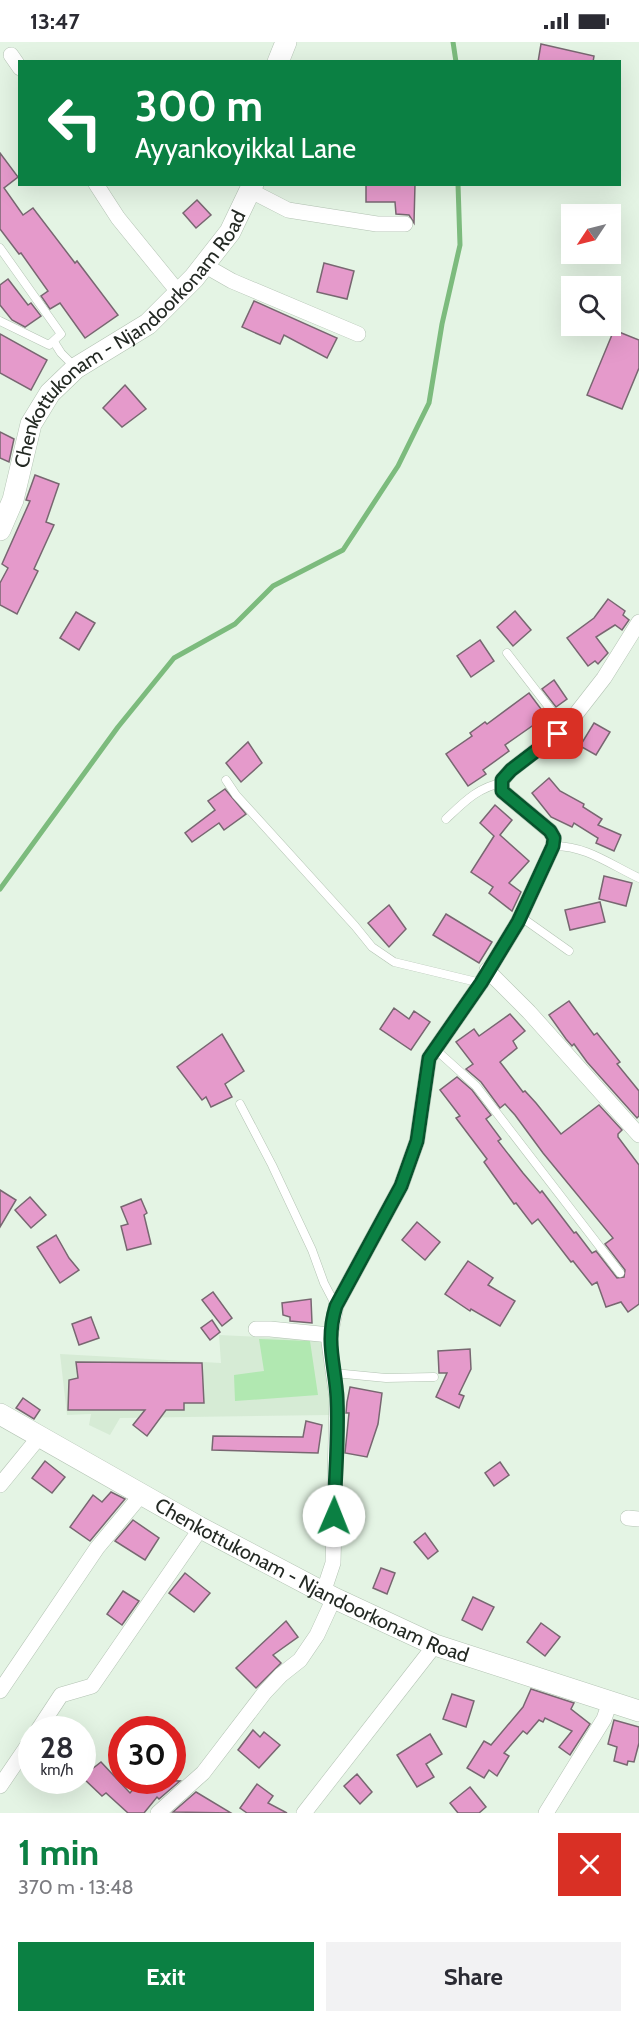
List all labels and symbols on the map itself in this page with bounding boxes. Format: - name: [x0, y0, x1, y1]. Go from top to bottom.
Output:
- north arrow: [561, 204, 621, 264]
- street label: Chenkottukonam - Njandoorkonam Road: [9, 206, 251, 470]
- pin: [532, 708, 583, 759]
- position arrow: [302, 1484, 366, 1548]
- street label: Chenkottukonam - Njandoorkonam Road: [151, 1493, 472, 1667]
- speed limit sign: 30: [108, 1716, 186, 1794]

